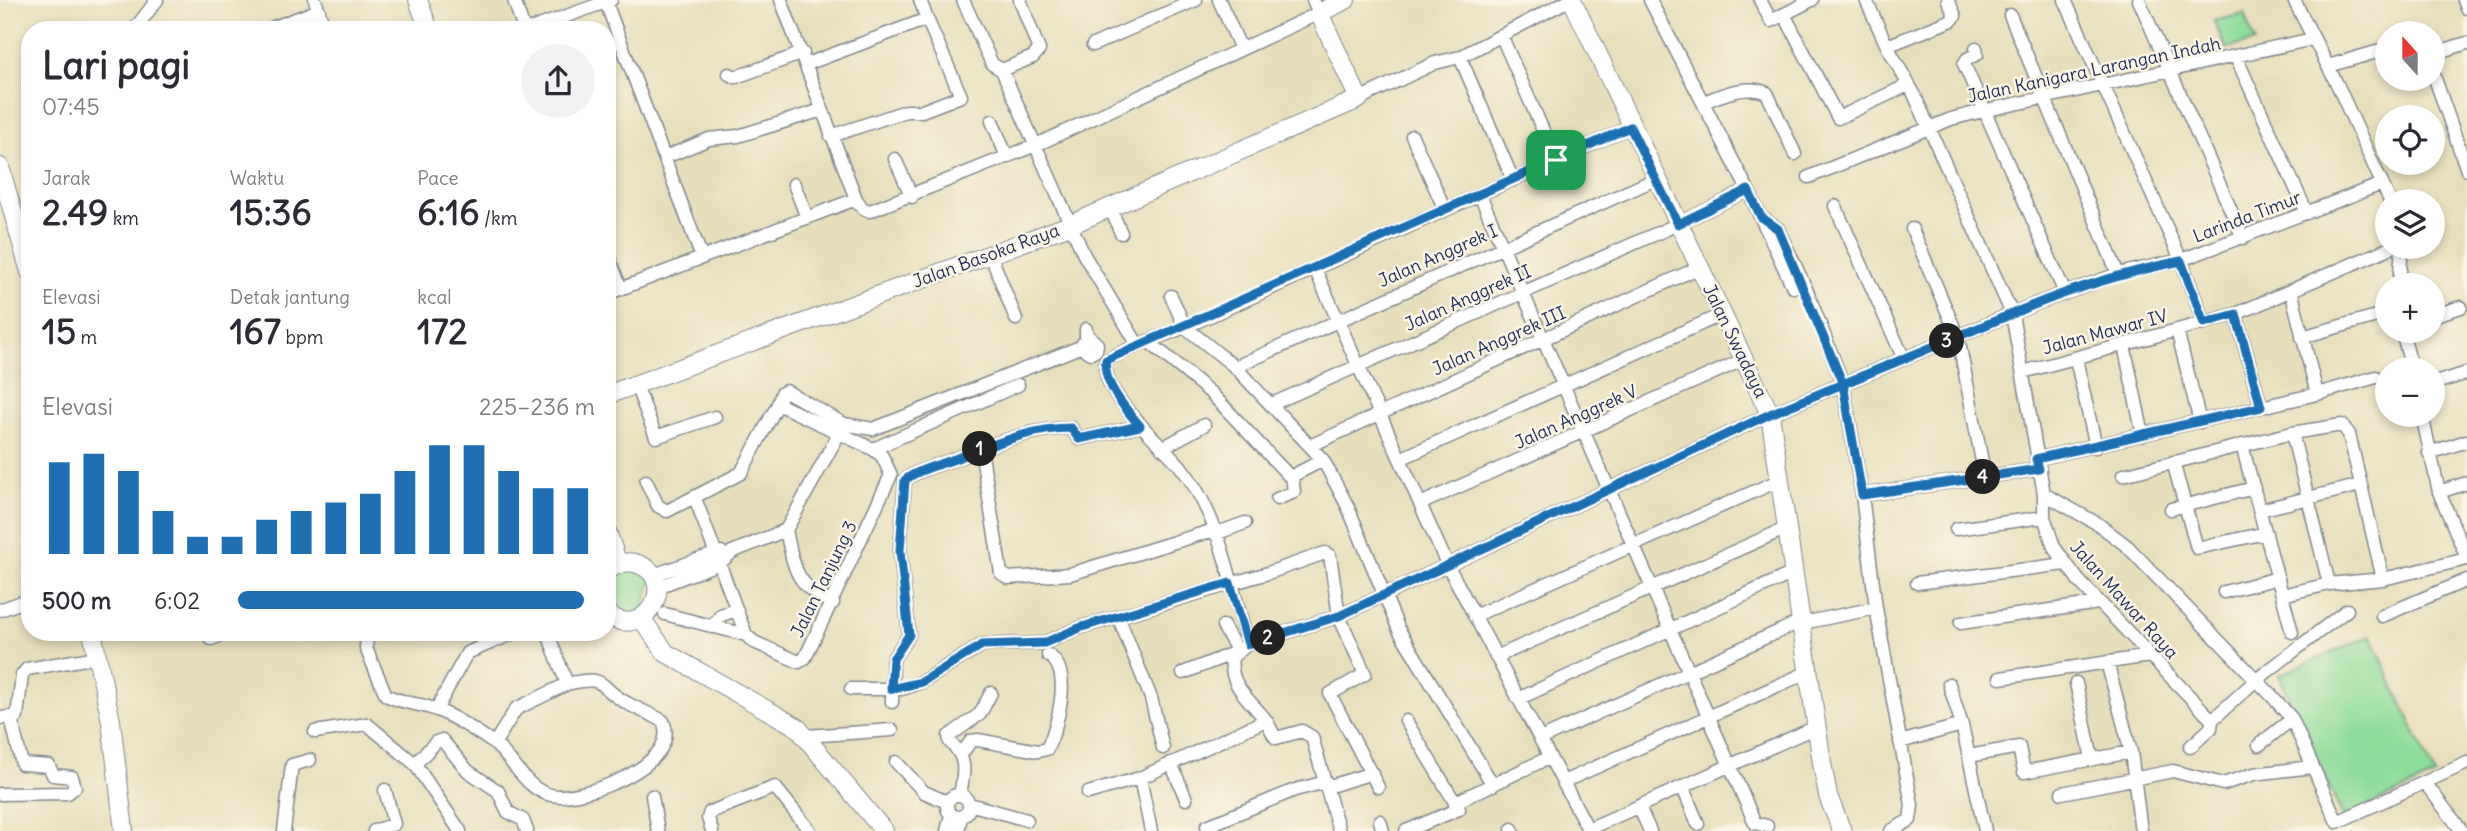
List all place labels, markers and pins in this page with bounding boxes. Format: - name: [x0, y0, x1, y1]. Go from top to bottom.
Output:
- pin: [1526, 130, 1586, 190]
- pin: 3: [1930, 324, 1965, 358]
- pin: 1: [962, 432, 998, 466]
- pin: 4: [1966, 460, 2000, 494]
- pin: 2: [1250, 620, 1286, 656]

